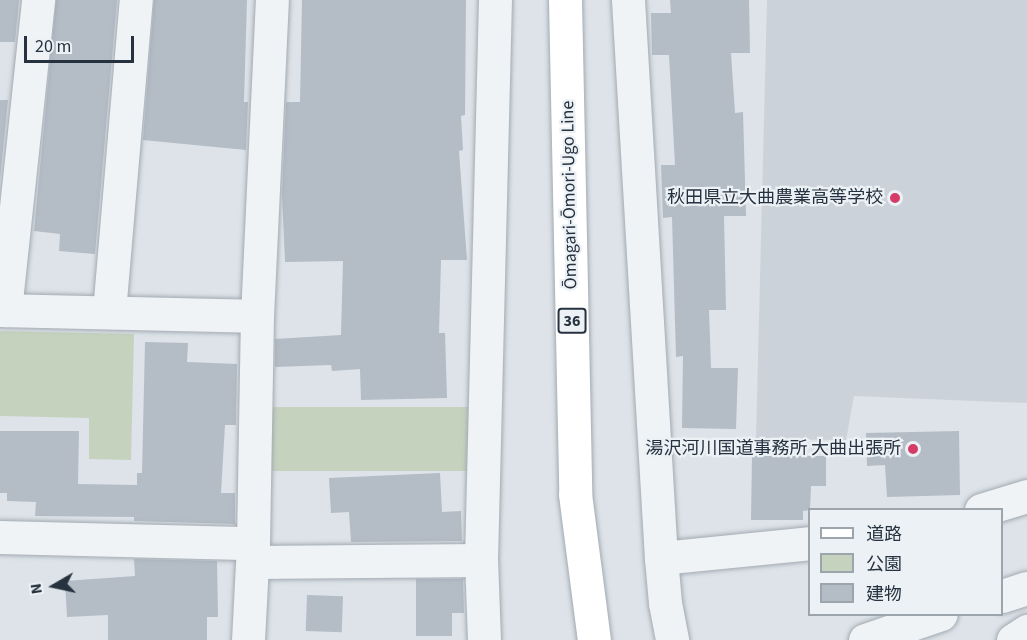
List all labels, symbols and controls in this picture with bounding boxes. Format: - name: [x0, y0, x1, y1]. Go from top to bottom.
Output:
- scale bar: [27, 24, 136, 62]
- text: 20 m: [35, 34, 71, 59]
- street label: Ōmagari-Ōmori-Ugo Line: [558, 101, 582, 289]
- place label: 秋田県立大曲農業高等学校: [667, 187, 883, 209]
- marker: 秋田県立大曲農業高等学校: [888, 191, 902, 205]
- road number: 36: [557, 308, 587, 334]
- place label: 湯沢河川国道事務所 大曲出張所: [645, 438, 901, 460]
- marker: 湯沢河川国道事務所 大曲出張所: [906, 442, 920, 456]
- legend: [808, 508, 1003, 616]
- text: 道路: [866, 522, 902, 547]
- text: 公園: [866, 552, 902, 577]
- north arrow: [24, 556, 84, 616]
- text: N: [25, 582, 48, 596]
- text: 建物: [866, 582, 902, 607]

